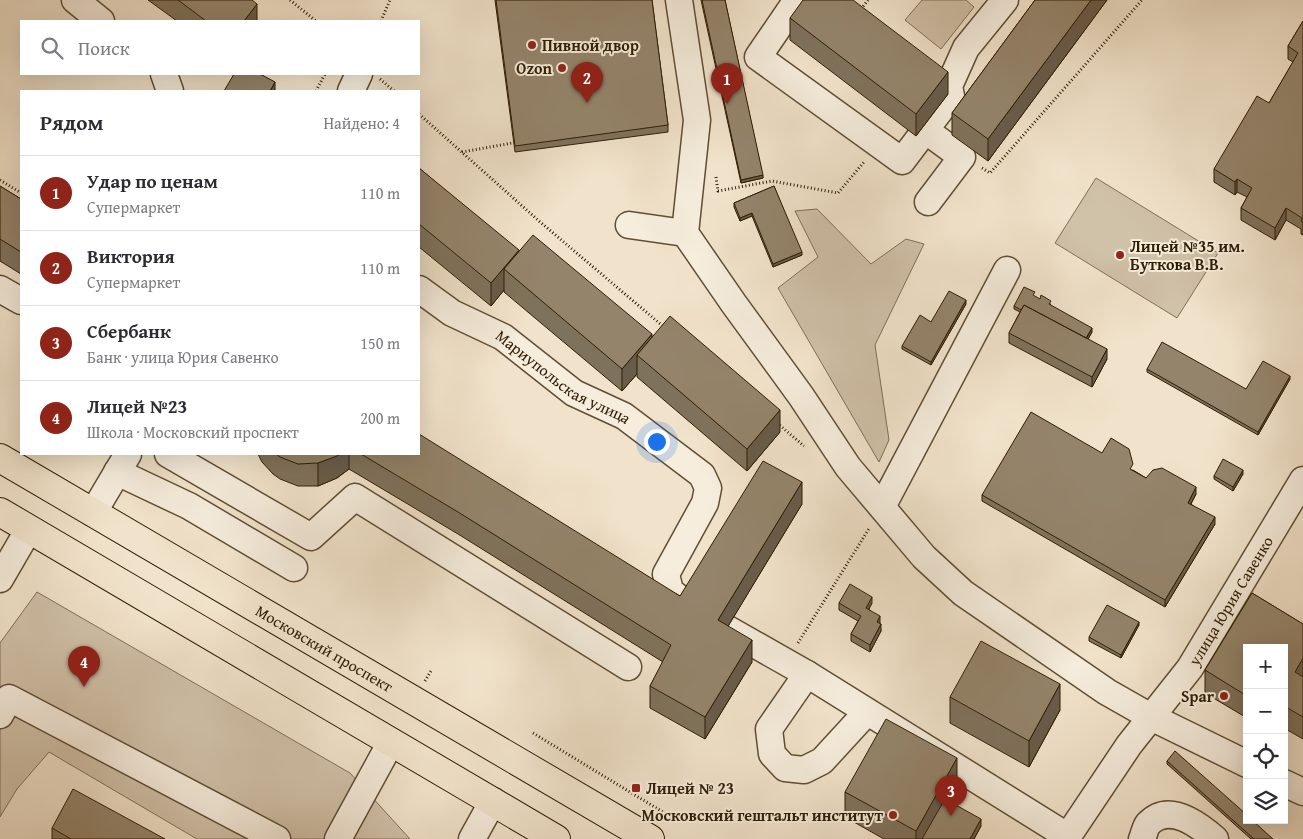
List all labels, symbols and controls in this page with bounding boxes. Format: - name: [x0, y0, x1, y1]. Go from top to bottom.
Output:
- search box: [20, 20, 420, 75]
- place label: Пивной двор: [542, 33, 639, 57]
- icon: search: [38, 34, 66, 62]
- text: Поиск: [78, 34, 130, 62]
- marker: Пивной двор: [526, 39, 538, 51]
- place label: Ozon: [516, 56, 553, 80]
- marker: Ozon: [556, 62, 568, 74]
- pin: 2: [571, 62, 603, 103]
- pin: 1: [711, 63, 743, 104]
- text: Рядом: [40, 107, 103, 138]
- text: Найдено: 4: [323, 111, 400, 135]
- text: Удар по ценам: [87, 167, 218, 195]
- text: 1: [52, 181, 60, 205]
- text: 110 m: [360, 181, 400, 205]
- text: Супермаркет: [87, 195, 180, 219]
- place label: Лицей №35 им. Буткова В.В.: [1130, 234, 1245, 276]
- text: Виктория: [87, 242, 175, 270]
- marker: Лицей №35 им. Буткова В.В.: [1114, 249, 1126, 261]
- text: 2: [52, 256, 60, 280]
- text: 110 m: [360, 256, 400, 280]
- text: Супермаркет: [87, 270, 180, 294]
- text: Сбербанк: [87, 317, 171, 345]
- street label: Мариупольская улица: [491, 324, 637, 430]
- text: 3: [52, 331, 60, 355]
- text: 150 m: [360, 331, 400, 355]
- text: Банк · улица Юрия Савенко: [87, 345, 279, 369]
- text: Лицей №23: [87, 392, 187, 420]
- text: 4: [52, 406, 60, 430]
- text: 200 m: [360, 406, 400, 430]
- text: Школа · Московский проспект: [87, 420, 299, 444]
- your location: [644, 429, 670, 455]
- street label: улица Юрия Савенко: [1182, 531, 1279, 671]
- street label: Московский проспект: [251, 598, 398, 698]
- map controls: [1243, 644, 1288, 824]
- button: +: [1243, 644, 1288, 689]
- pin: 4: [68, 646, 100, 687]
- place label: Spar: [1181, 684, 1215, 708]
- button: −: [1243, 689, 1288, 734]
- marker: Spar: [1218, 690, 1230, 702]
- button: locate: [1243, 734, 1288, 779]
- pin: 3: [935, 775, 967, 816]
- place label: Лицей № 23: [646, 776, 734, 800]
- button: layers: [1243, 779, 1288, 824]
- marker: Лицей № 23: [630, 782, 642, 794]
- place label: Московский гештальт институт: [642, 803, 883, 827]
- marker: Московский гештальт институт: [887, 809, 899, 821]

